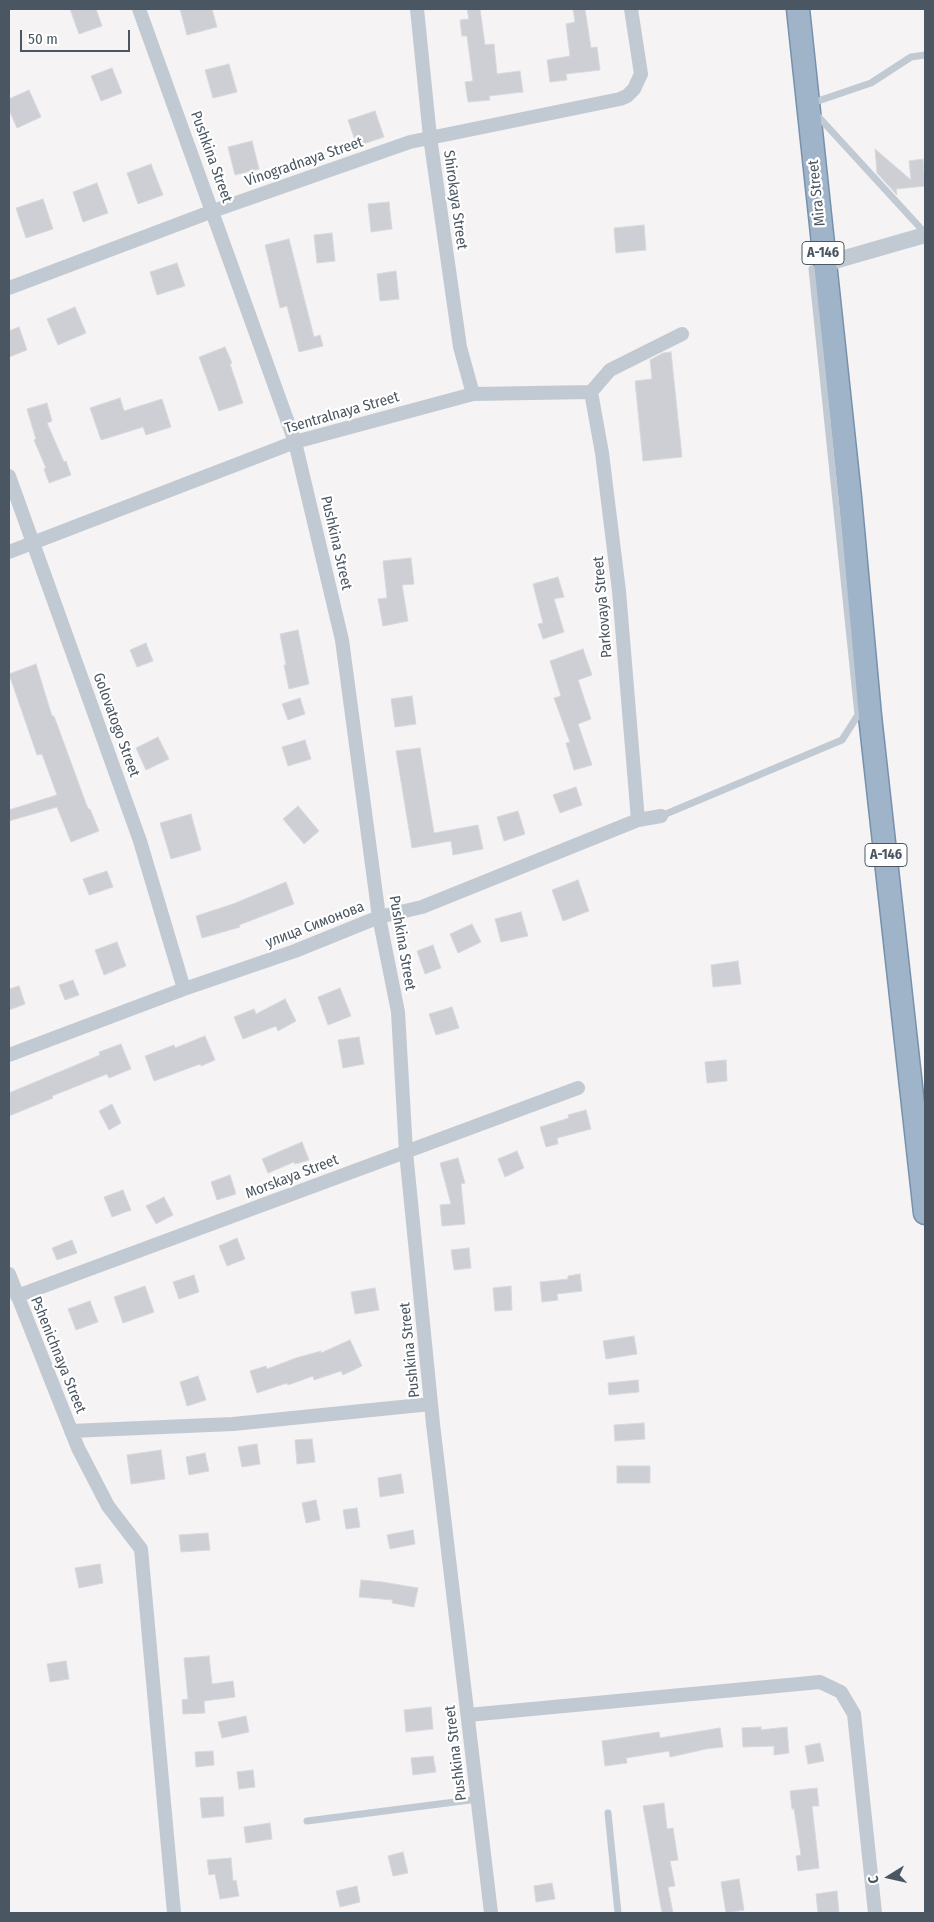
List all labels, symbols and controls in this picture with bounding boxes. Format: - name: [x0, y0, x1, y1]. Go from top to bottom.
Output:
- scale bar: [22, 20, 132, 52]
- text: 50 m: [28, 30, 58, 48]
- street label: Pushkina Street: [186, 109, 236, 205]
- street label: Vinogradnaya Street: [243, 133, 365, 191]
- street label: Shirokaya Street: [439, 149, 471, 251]
- street label: Mira Street: [805, 159, 829, 227]
- road number: А-146: [802, 242, 844, 264]
- street label: Tsentralnaya Street: [283, 388, 401, 438]
- street label: Pushkina Street: [316, 494, 356, 592]
- street label: Parkovaya Street: [590, 555, 616, 659]
- street label: Golovatogo Street: [89, 670, 143, 780]
- road number: А-146: [865, 844, 907, 866]
- street label: Pushkina Street: [385, 894, 419, 992]
- street label: улица Симонова: [263, 898, 367, 952]
- street label: Morskaya Street: [243, 1151, 341, 1203]
- street label: Pshenichnaya Street: [26, 1294, 90, 1416]
- street label: Pushkina Street: [396, 1301, 424, 1399]
- street label: Pushkina Street: [441, 1704, 471, 1802]
- north arrow: [864, 1852, 914, 1902]
- text: С: [865, 1875, 883, 1885]

